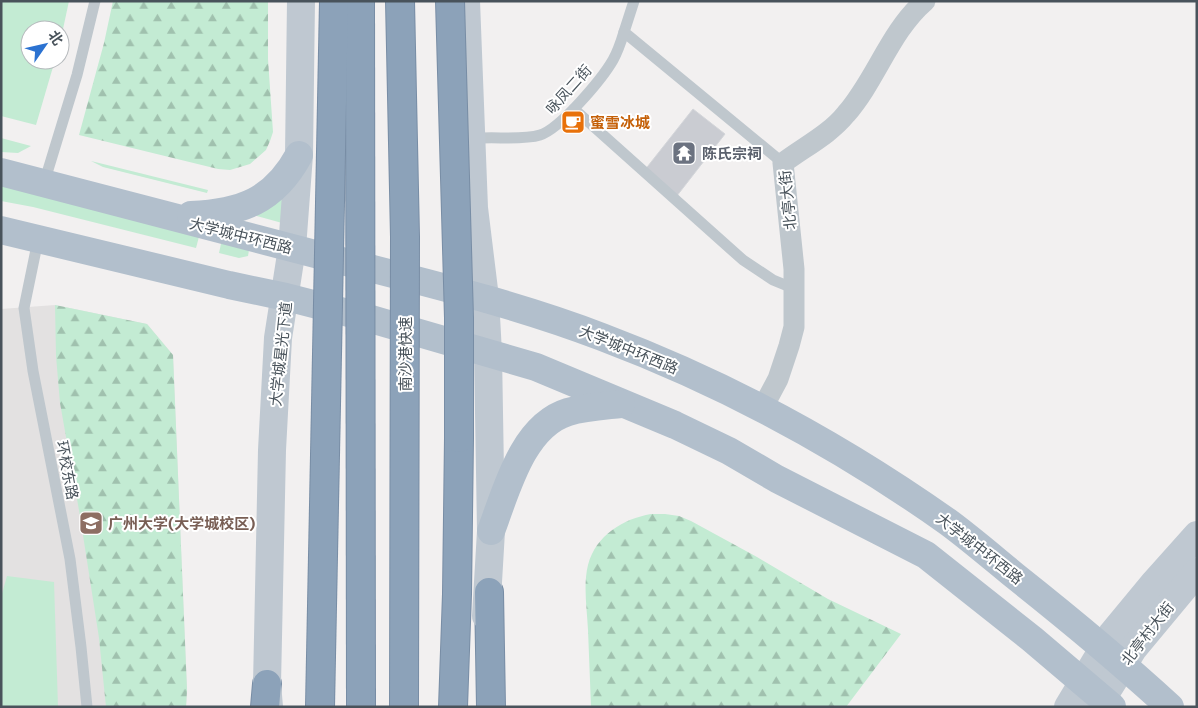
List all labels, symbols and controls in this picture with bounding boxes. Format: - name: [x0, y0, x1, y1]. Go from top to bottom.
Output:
- north arrow: [20, 20, 70, 70]
- text: 北: [45, 27, 67, 48]
- street label: 咏凤二街: [541, 61, 595, 117]
- cafe icon: 蜜雪冰城: [560, 109, 586, 135]
- place label: 蜜雪冰城: [590, 113, 650, 131]
- temple icon: 陈氏宗祠: [671, 140, 697, 166]
- place label: 陈氏宗祠: [702, 144, 762, 162]
- street label: 北亭大街: [775, 169, 799, 231]
- street label: 大学城中环西路: [188, 214, 294, 256]
- street label: 大学城星光下道: [266, 301, 294, 407]
- street label: 南沙港快速: [396, 316, 414, 392]
- street label: 大学城中环西路: [577, 321, 681, 377]
- street label: 环校东路: [53, 439, 83, 501]
- street label: 大学城中环西路: [933, 509, 1027, 587]
- school or university icon: 广州大学(大学城校区): [78, 510, 104, 536]
- place label: 广州大学(大学城校区): [108, 514, 255, 532]
- street label: 北亭村大街: [1117, 598, 1177, 668]

